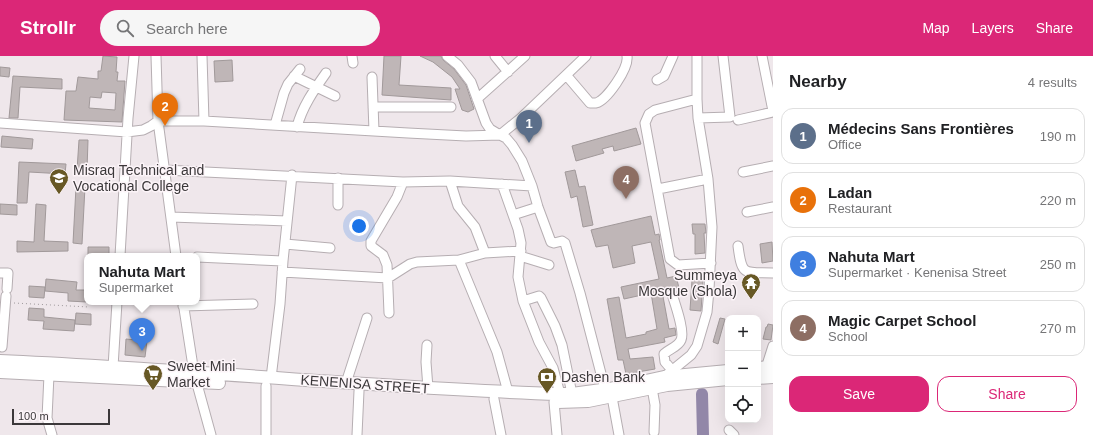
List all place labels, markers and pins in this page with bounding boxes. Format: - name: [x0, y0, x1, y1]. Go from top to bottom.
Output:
- pin: 2: [152, 93, 178, 126]
- pin: 1: [516, 110, 542, 143]
- place label: Misraq Technical and Vocational College: [73, 162, 204, 194]
- pin: 4: [613, 166, 639, 199]
- school or university icon: Misraq Technical and Vocational College: [48, 167, 70, 195]
- place label: Summeya Mosque (Shola): [638, 267, 737, 299]
- temple icon: Summeya Mosque (Shola): [740, 272, 762, 300]
- pin: 3: [129, 318, 155, 351]
- place label: Sweet Mini Market: [167, 358, 235, 390]
- supermarket icon: Sweet Mini Market: [142, 363, 164, 391]
- bank icon: Dashen Bank: [536, 366, 558, 394]
- place label: Dashen Bank: [561, 369, 646, 385]

